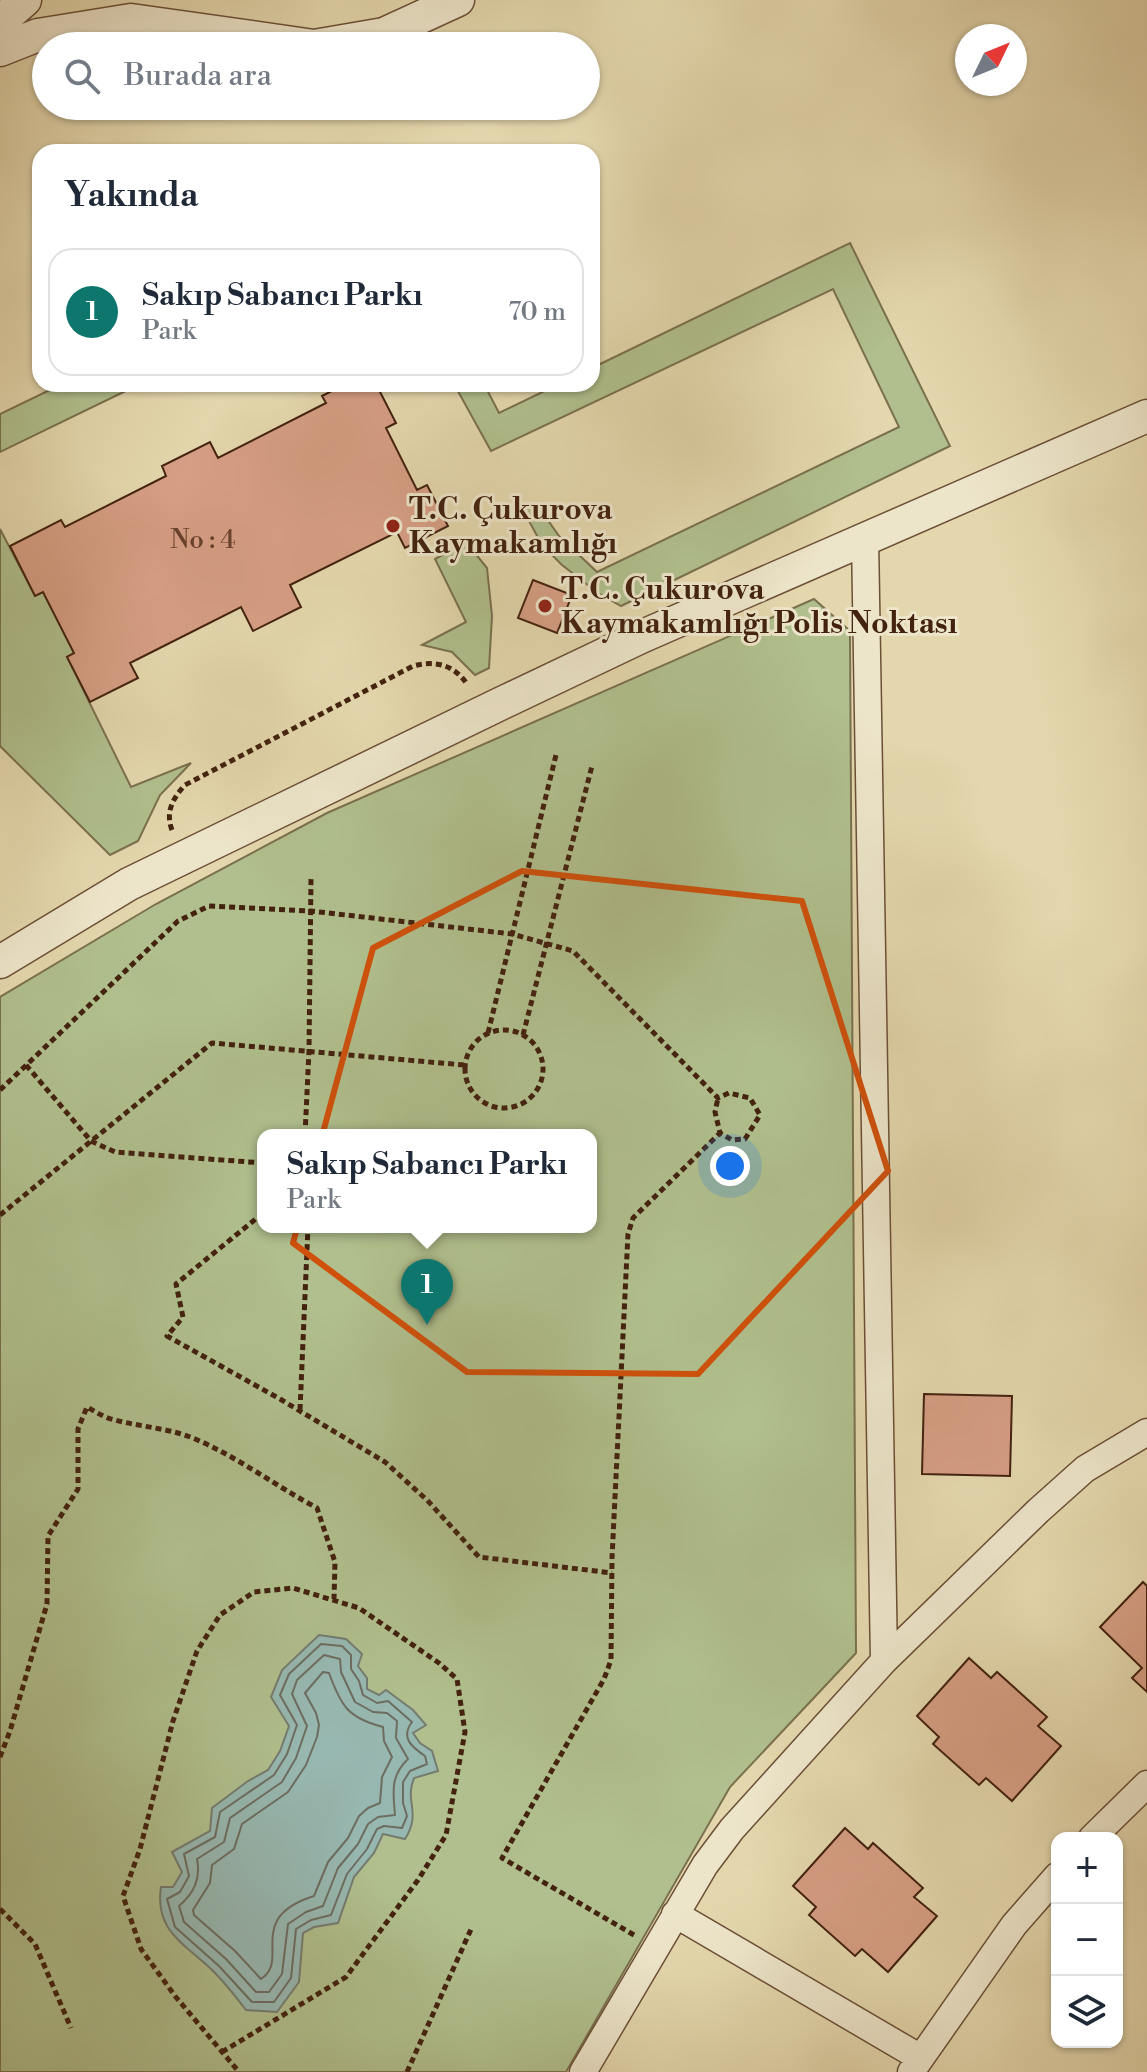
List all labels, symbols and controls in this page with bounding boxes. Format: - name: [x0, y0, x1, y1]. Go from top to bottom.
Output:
- north arrow: [955, 24, 1027, 96]
- search box: [32, 32, 600, 120]
- icon: search: [60, 54, 104, 98]
- text: Burada ara: [124, 57, 272, 95]
- text: Yakında: [64, 175, 198, 217]
- text: Sakıp Sabancı Parkı: [142, 277, 423, 315]
- text: 1: [86, 296, 98, 328]
- text: 70 m: [508, 296, 566, 328]
- text: Park: [142, 315, 196, 347]
- place label: T.C. Çukurova Kaymakamlığı: [409, 491, 617, 563]
- marker: T.C. Çukurova Kaymakamlığı: [384, 517, 402, 535]
- house number: No : 4: [170, 524, 236, 556]
- place label: T.C. Çukurova Kaymakamlığı Polis Noktası: [561, 571, 958, 643]
- marker: T.C. Çukurova Kaymakamlığı Polis Noktası: [536, 597, 554, 615]
- popup: [257, 1129, 597, 1233]
- text: Sakıp Sabancı Parkı: [287, 1146, 567, 1184]
- your location: [710, 1146, 750, 1186]
- text: Park: [287, 1184, 341, 1216]
- pin: 1: [401, 1259, 453, 1325]
- map controls: [1051, 1832, 1123, 2048]
- button: +: [1051, 1832, 1123, 1904]
- button: −: [1051, 1904, 1123, 1976]
- button: layers: [1051, 1976, 1123, 2048]

